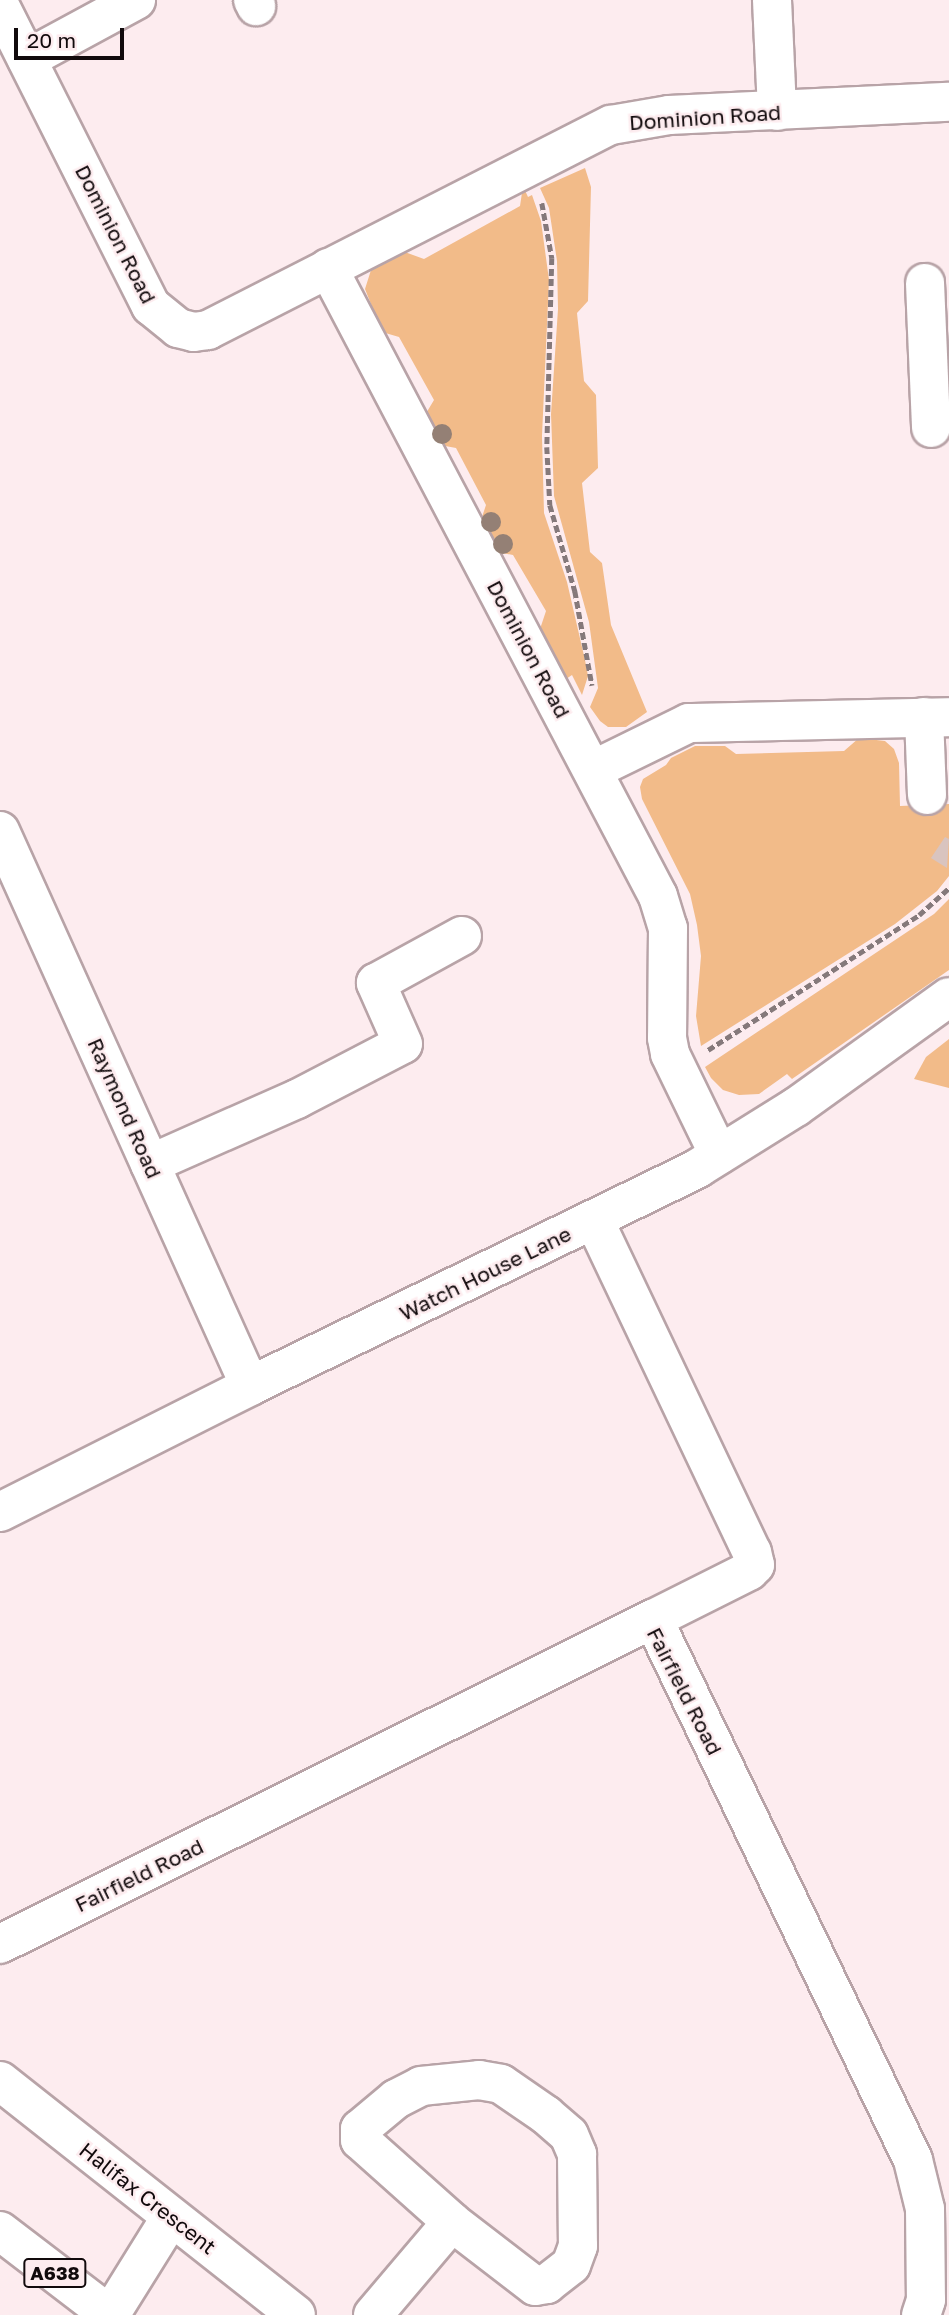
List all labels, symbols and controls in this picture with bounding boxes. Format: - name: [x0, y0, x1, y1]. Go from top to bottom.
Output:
- scale bar: [18, 14, 128, 58]
- text: 20 m: [27, 27, 76, 53]
- street label: Dominion Road: [628, 99, 782, 135]
- street label: Dominion Road: [70, 160, 162, 308]
- street label: Dominion Road: [482, 576, 576, 722]
- street label: Raymond Road: [83, 1034, 167, 1182]
- street label: Watch House Lane: [395, 1220, 575, 1326]
- street label: Fairfield Road: [642, 1623, 728, 1759]
- street label: Fairfield Road: [71, 1833, 207, 1917]
- street label: Halifax Crescent: [75, 2137, 221, 2259]
- road number: A638: [22, 2258, 88, 2288]

